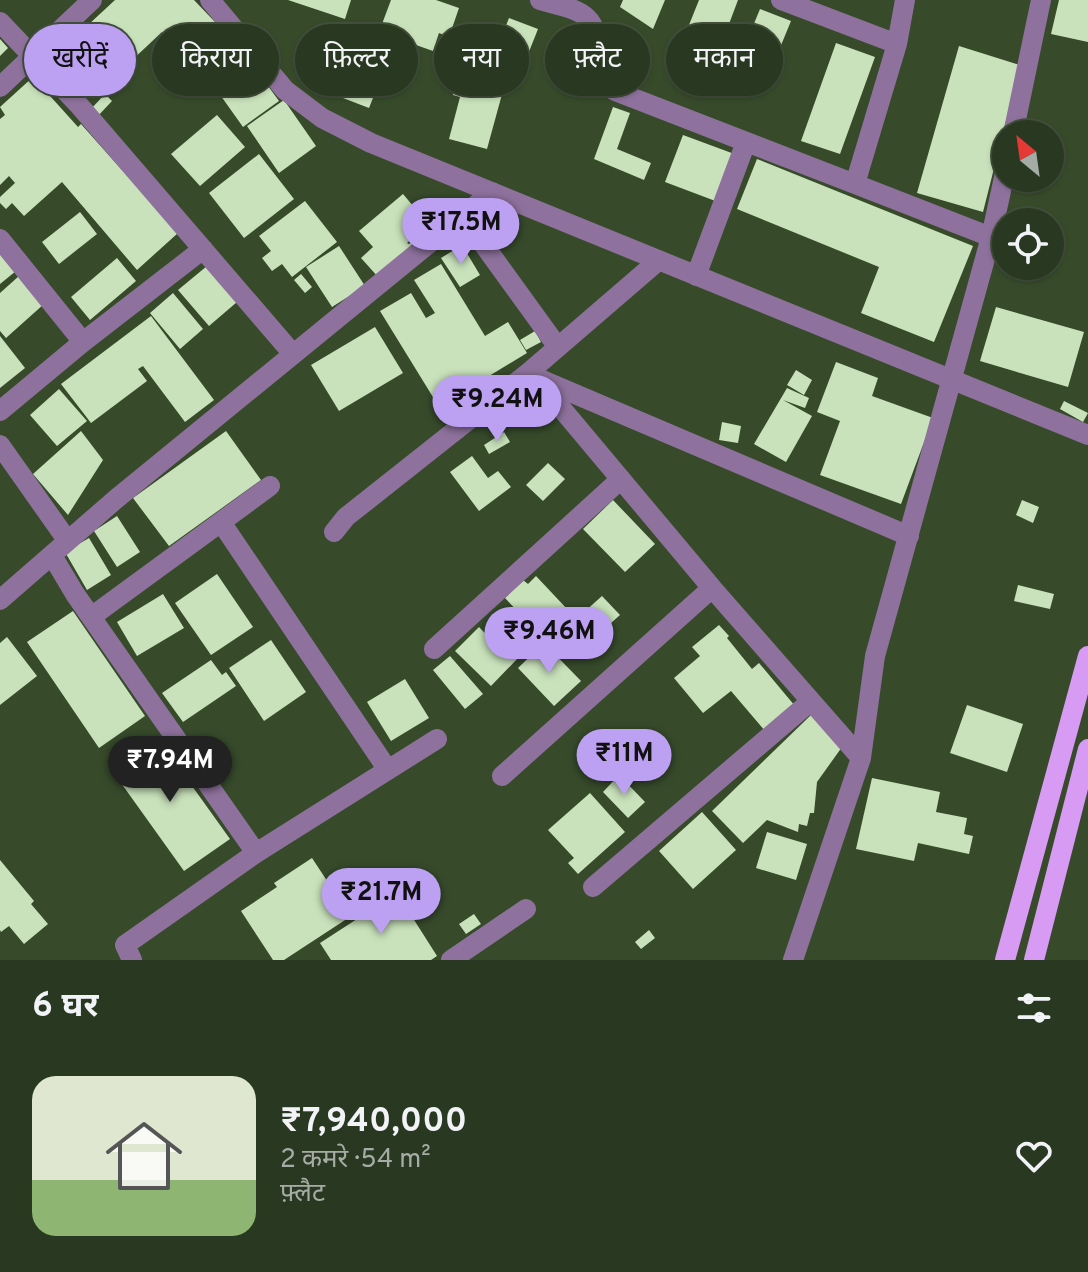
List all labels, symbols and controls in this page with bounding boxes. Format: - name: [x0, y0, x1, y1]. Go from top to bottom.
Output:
- chip: खरीदें: [24, 24, 136, 96]
- chip: किराया: [152, 24, 279, 96]
- chip: फ़िल्टर: [295, 24, 418, 96]
- chip: नया: [434, 24, 529, 96]
- chip: फ़्लैट: [545, 24, 650, 96]
- chip: मकान: [666, 24, 783, 96]
- north arrow: [992, 120, 1064, 192]
- map controls: [992, 120, 1064, 280]
- pin: ₹17.5M: [396, 198, 526, 266]
- text: ₹17.5M: [420, 207, 502, 240]
- button: locate: [992, 208, 1064, 280]
- pin: ₹9.24M: [432, 375, 562, 443]
- text: ₹9.24M: [450, 384, 544, 417]
- pin: ₹9.46M: [484, 607, 614, 675]
- text: ₹9.46M: [502, 616, 596, 649]
- pin: ₹11M: [577, 729, 671, 797]
- pin: ₹7.94M: [105, 736, 235, 804]
- text: ₹11M: [595, 738, 653, 771]
- text: ₹7.94M: [126, 745, 214, 778]
- pin: ₹21.7M: [316, 868, 446, 936]
- text: ₹21.7M: [340, 877, 422, 910]
- text: 6 घर: [32, 986, 98, 1029]
- icon: filters: [1012, 986, 1056, 1030]
- text: ₹7,940,000: [280, 1101, 467, 1144]
- icon: home: [96, 1108, 192, 1204]
- icon: heart: [1012, 1134, 1056, 1178]
- text: 2 कमरे · 54 m²: [280, 1144, 431, 1177]
- text: फ़्लैट: [280, 1178, 325, 1211]

